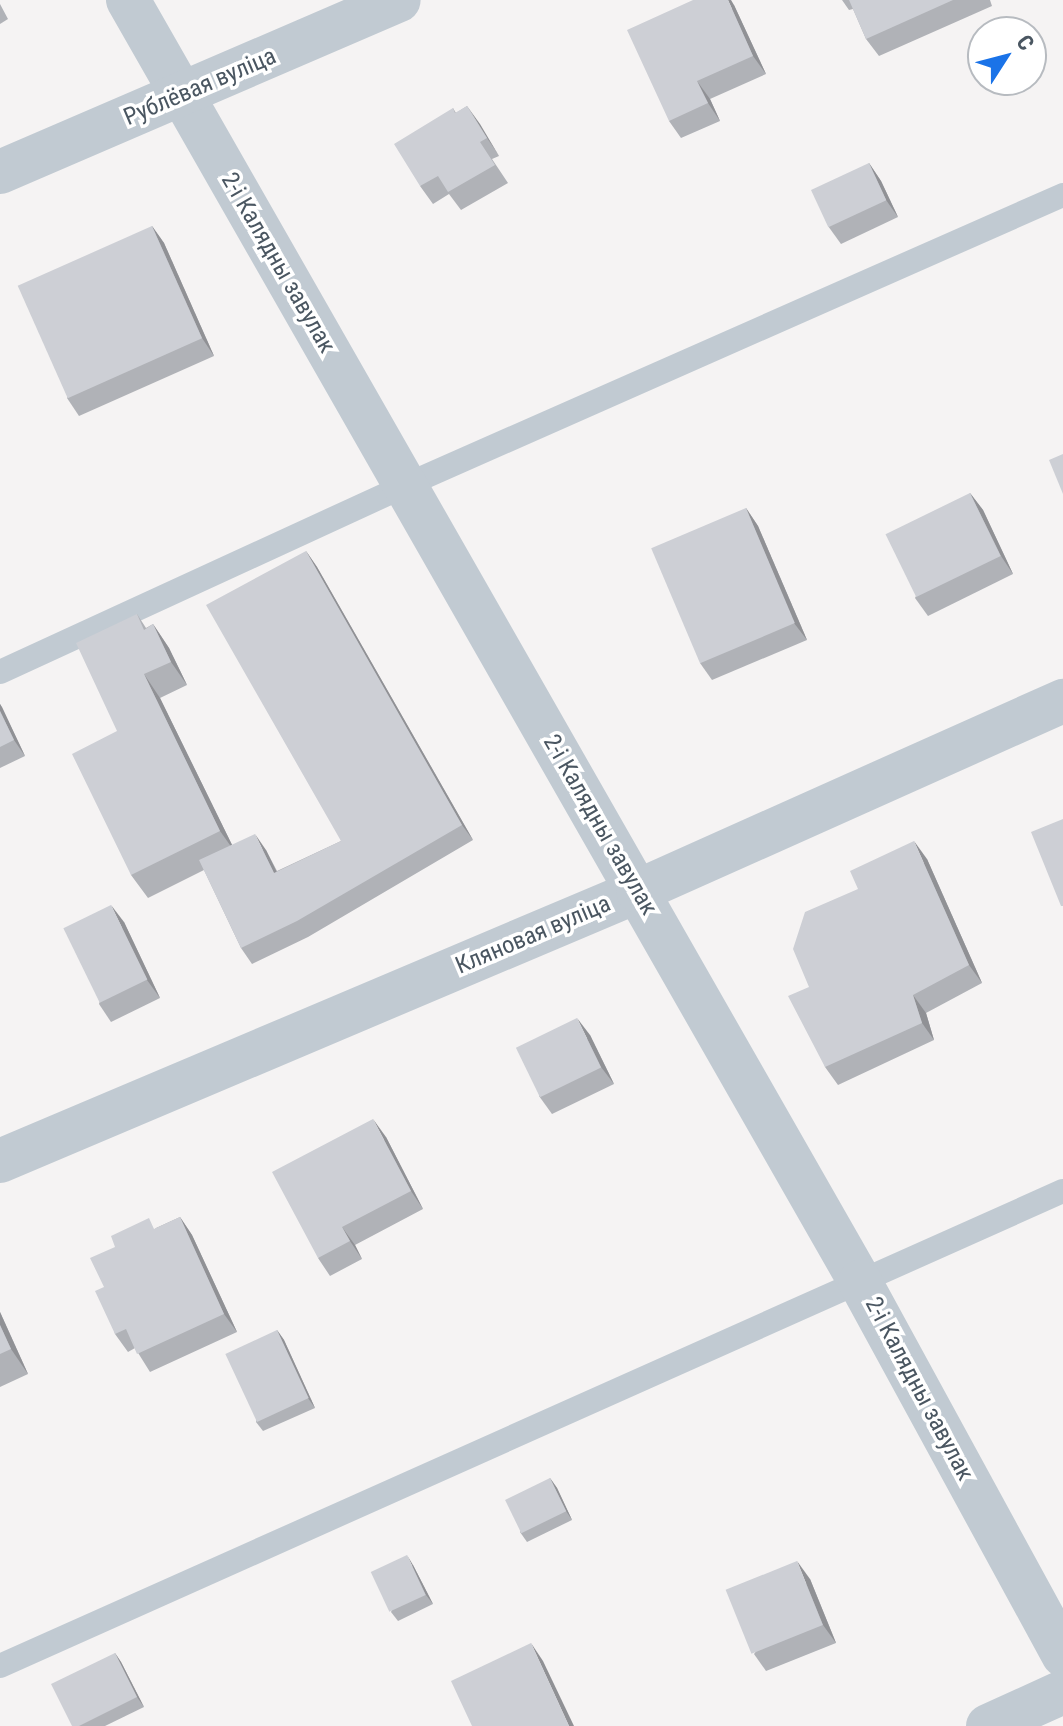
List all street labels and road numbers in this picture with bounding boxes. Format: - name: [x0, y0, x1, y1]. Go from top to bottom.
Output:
- street label: Рублёвая вуліца: [120, 42, 280, 132]
- street label: 2-і Калядны завулак: [215, 168, 341, 358]
- street label: 2-і Калядны завулак: [537, 730, 663, 920]
- street label: Кляновая вуліца: [451, 889, 615, 981]
- street label: 2-і Калядны завулак: [859, 1292, 979, 1486]

